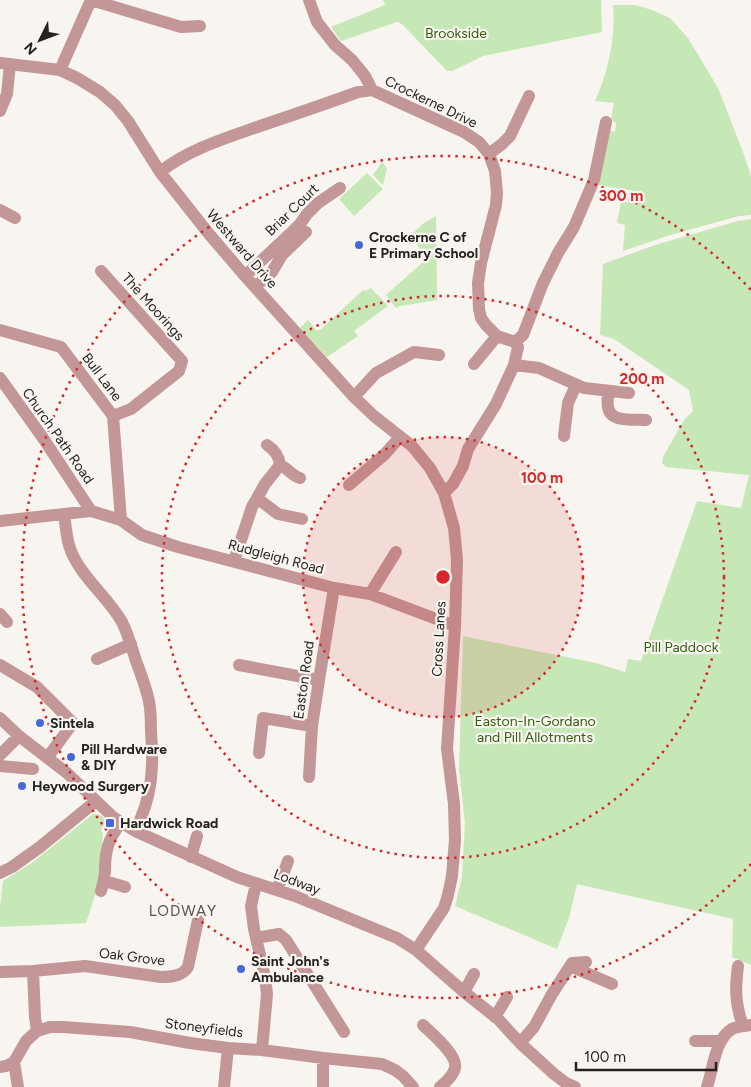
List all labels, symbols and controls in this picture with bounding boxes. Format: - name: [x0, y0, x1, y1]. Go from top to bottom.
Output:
- north arrow: [15, 15, 65, 65]
- park label: Brookside: [425, 25, 487, 42]
- text: N: [21, 39, 41, 58]
- street label: Crockerne Drive: [382, 72, 480, 132]
- street label: Briar Court: [262, 180, 322, 240]
- text: 300 m: [599, 187, 643, 205]
- street label: Westward Drive: [203, 206, 281, 292]
- place label: Crockerne C of E Primary School: [369, 229, 478, 262]
- marker: Crockerne C of E Primary School: [353, 239, 365, 251]
- street label: The Moorings: [118, 270, 188, 344]
- street label: Bull Lane: [78, 350, 126, 405]
- text: 200 m: [620, 370, 664, 388]
- street label: Church Path Road: [19, 385, 97, 487]
- text: 100 m: [521, 469, 563, 487]
- street label: Rudgleigh Road: [226, 536, 326, 578]
- centre of rings: [434, 568, 452, 586]
- street label: Cross Lanes: [429, 601, 449, 677]
- park label: Pill Paddock: [644, 639, 719, 656]
- street label: Easton Road: [290, 640, 318, 720]
- park label: Easton-In-Gordano and Pill Allotments: [474, 713, 596, 746]
- place label: Sintela: [50, 715, 94, 732]
- marker: Sintela: [34, 717, 46, 729]
- place label: Pill Hardware & DIY: [81, 741, 167, 774]
- marker: Pill Hardware & DIY: [65, 751, 77, 763]
- place label: Heywood Surgery: [32, 778, 150, 795]
- marker: Heywood Surgery: [16, 780, 28, 792]
- place label: Hardwick Road: [120, 815, 218, 832]
- marker: Hardwick Road: [104, 817, 116, 829]
- street label: Lodway: [271, 865, 323, 899]
- district label: LODWAY: [149, 902, 217, 920]
- street label: Oak Grove: [98, 945, 166, 970]
- place label: Saint John's Ambulance: [251, 953, 330, 986]
- marker: Saint John's Ambulance: [235, 963, 247, 975]
- street label: Stoneyfields: [164, 1015, 244, 1041]
- scale bar: [576, 1040, 716, 1072]
- text: 100 m: [584, 1048, 626, 1066]

